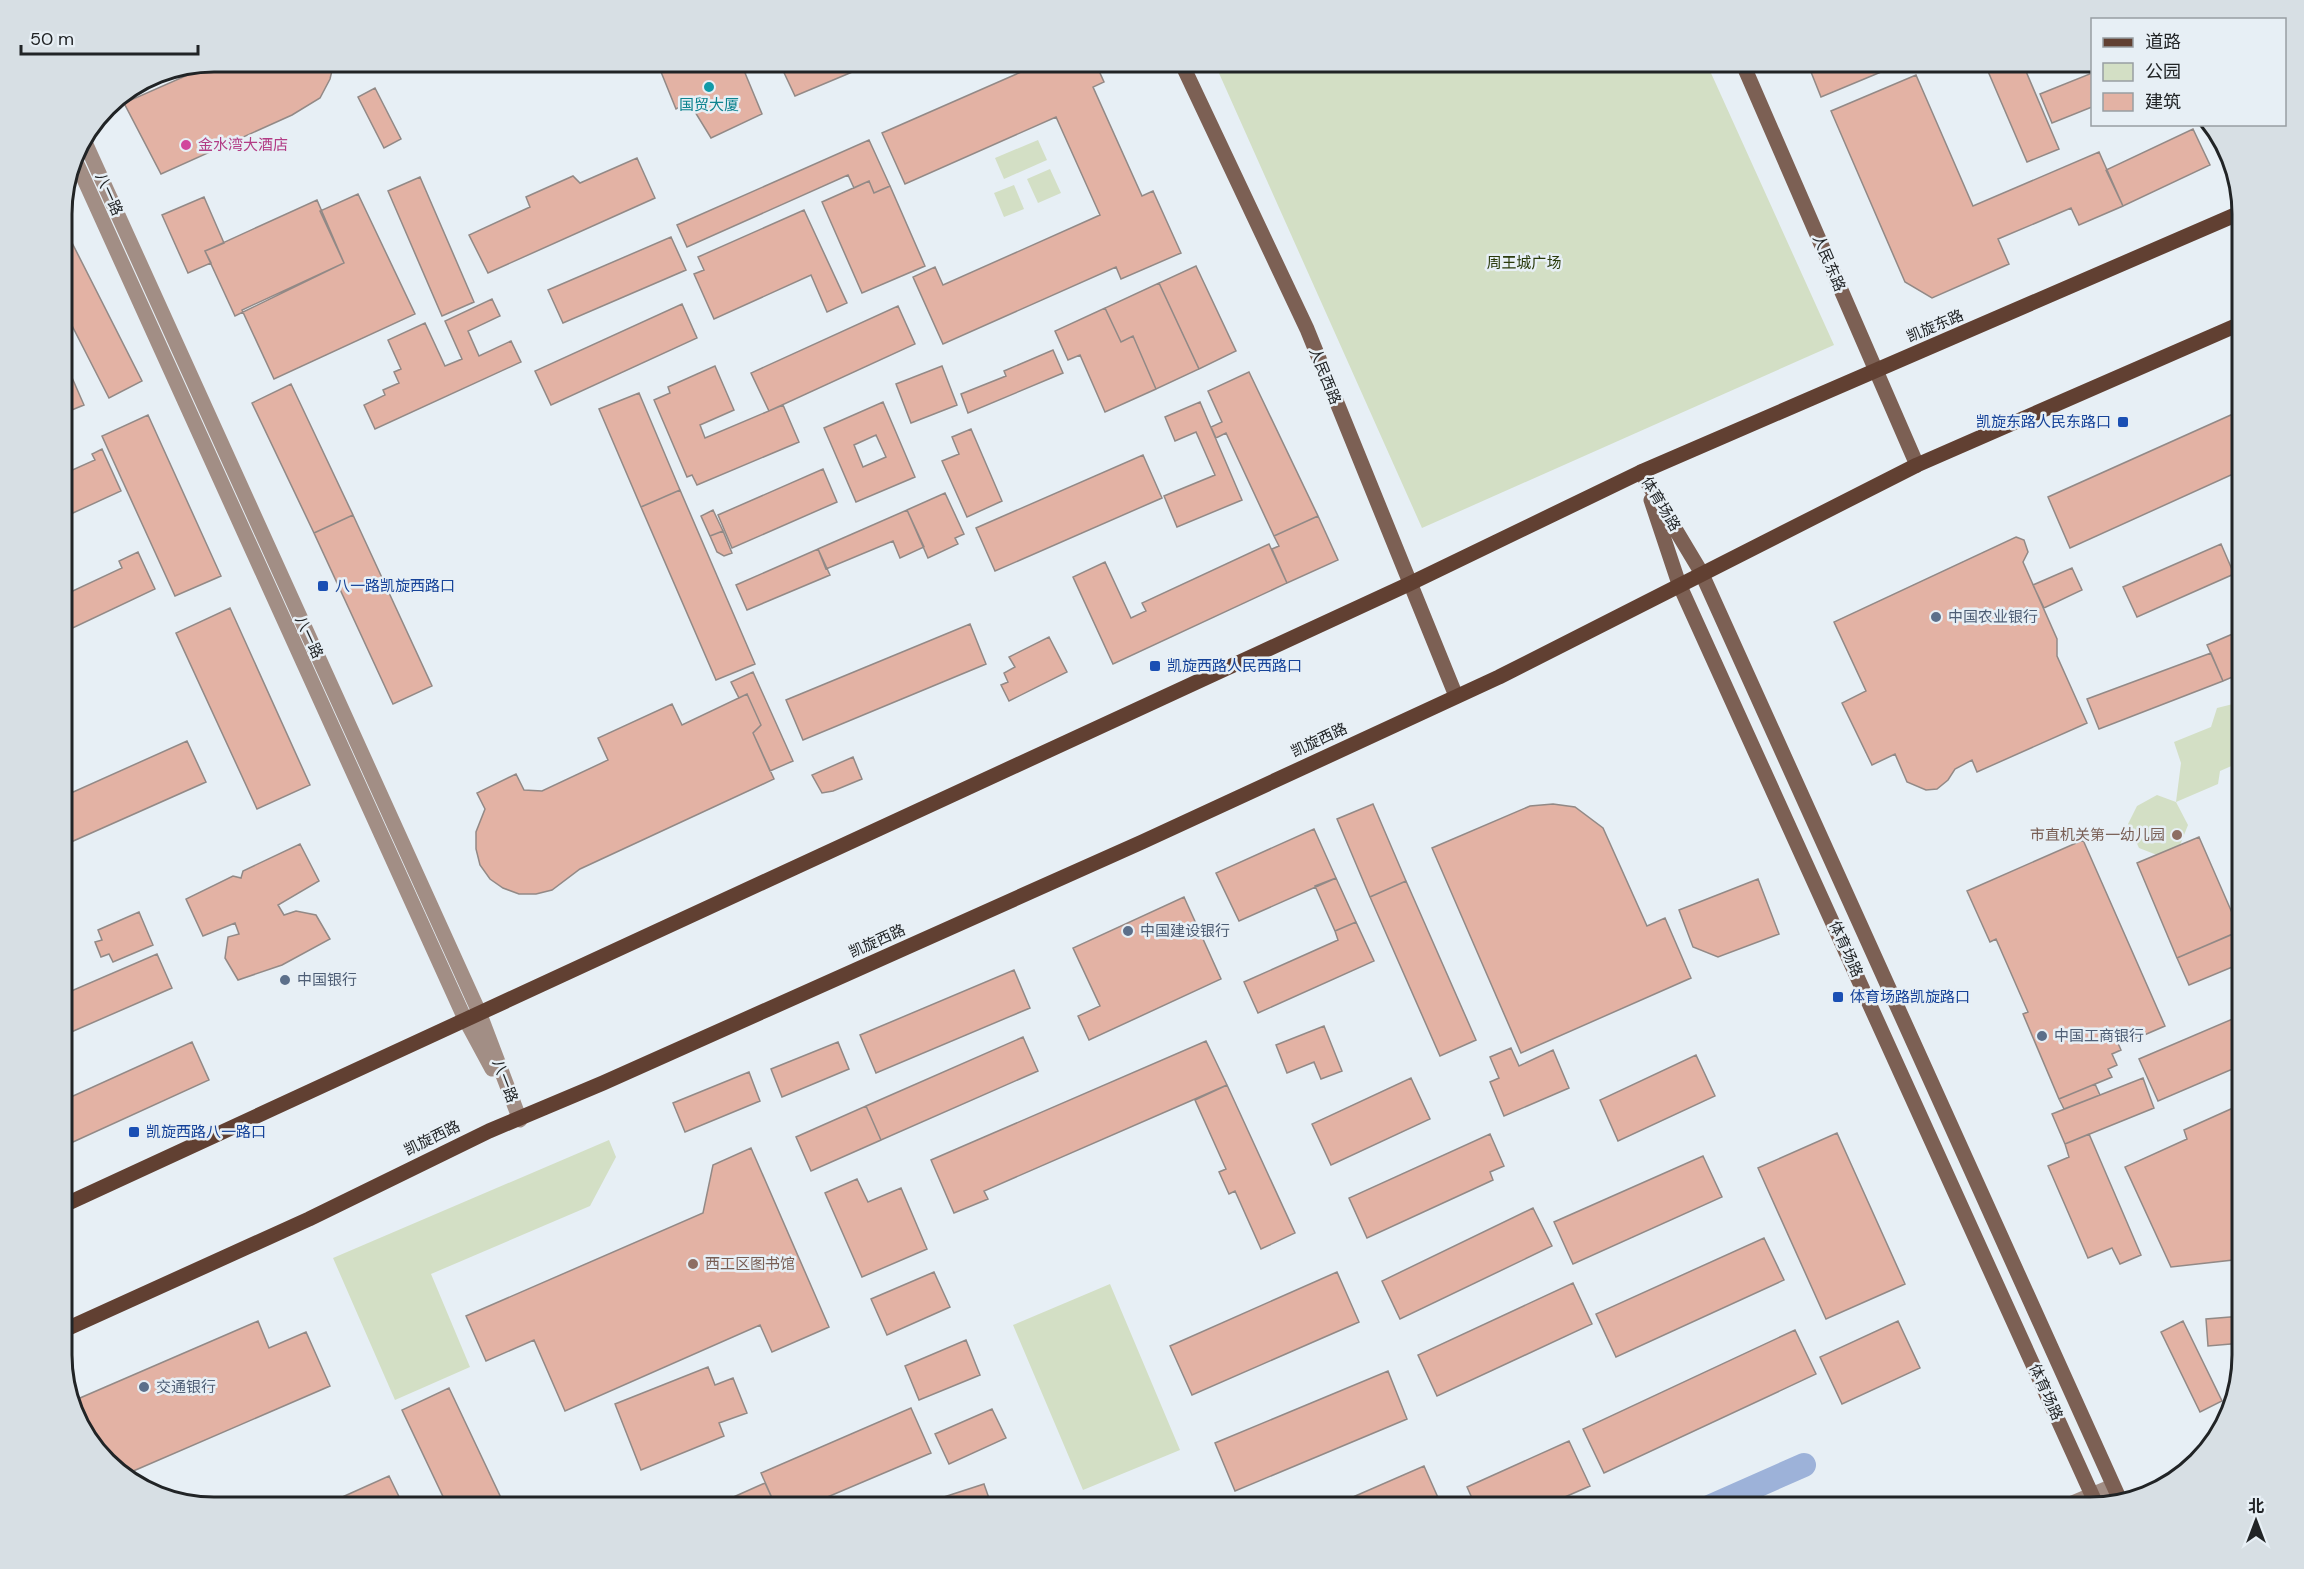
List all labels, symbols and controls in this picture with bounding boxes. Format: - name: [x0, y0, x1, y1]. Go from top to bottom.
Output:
- scale bar: [21, 18, 198, 56]
- legend: [2091, 18, 2286, 126]
- text: 50 m: [30, 27, 74, 51]
- text: 道路: [2145, 30, 2181, 54]
- text: 公园: [2145, 60, 2181, 84]
- marker: 国贸大厦: [702, 80, 716, 94]
- text: 建筑: [2145, 90, 2181, 114]
- place label: 国贸大厦: [679, 95, 739, 115]
- place label: 金水湾大酒店: [198, 135, 288, 155]
- marker: 金水湾大酒店: [179, 138, 193, 152]
- street label: 八一路: [91, 169, 127, 219]
- street label: 人民东路: [1808, 231, 1850, 295]
- park label: 周王城广场: [1486, 253, 1562, 273]
- street label: 凯旋东路: [1903, 305, 1967, 347]
- street label: 人民西路: [1304, 344, 1346, 408]
- place label: 凯旋东路人民东路口: [1976, 412, 2111, 432]
- marker: 凯旋东路人民东路口: [2116, 415, 2130, 429]
- street label: 体育场路: [1637, 473, 1685, 535]
- place label: 八一路凯旋西路口: [335, 576, 455, 596]
- marker: 八一路凯旋西路口: [316, 579, 330, 593]
- place label: 中国农业银行: [1948, 607, 2038, 627]
- marker: 中国农业银行: [1929, 610, 1943, 624]
- street label: 八一路: [290, 612, 328, 662]
- place label: 凯旋西路人民西路口: [1167, 656, 1302, 676]
- marker: 凯旋西路人民西路口: [1148, 659, 1162, 673]
- street label: 凯旋西路: [1288, 718, 1350, 762]
- place label: 市直机关第一幼儿园: [2030, 825, 2165, 845]
- marker: 市直机关第一幼儿园: [2170, 828, 2184, 842]
- street label: 体育场路: [1825, 918, 1867, 980]
- street label: 凯旋西路: [846, 920, 908, 962]
- place label: 中国建设银行: [1140, 921, 1230, 941]
- marker: 中国建设银行: [1121, 924, 1135, 938]
- place label: 中国银行: [297, 970, 357, 990]
- marker: 中国银行: [278, 973, 292, 987]
- place label: 体育场路凯旋路口: [1850, 987, 1970, 1007]
- marker: 体育场路凯旋路口: [1831, 990, 1845, 1004]
- place label: 中国工商银行: [2054, 1026, 2144, 1046]
- marker: 中国工商银行: [2035, 1029, 2049, 1043]
- street label: 八一路: [488, 1056, 522, 1106]
- street label: 凯旋西路: [401, 1116, 463, 1160]
- place label: 凯旋西路八一路口: [146, 1122, 266, 1142]
- marker: 凯旋西路八一路口: [127, 1125, 141, 1139]
- place label: 西工区图书馆: [705, 1254, 795, 1274]
- marker: 西工区图书馆: [686, 1257, 700, 1271]
- street label: 体育场路: [2025, 1361, 2067, 1423]
- place label: 交通银行: [156, 1377, 216, 1397]
- marker: 交通银行: [137, 1380, 151, 1394]
- north arrow: [2226, 1491, 2286, 1551]
- text: 北: [2248, 1496, 2264, 1517]

